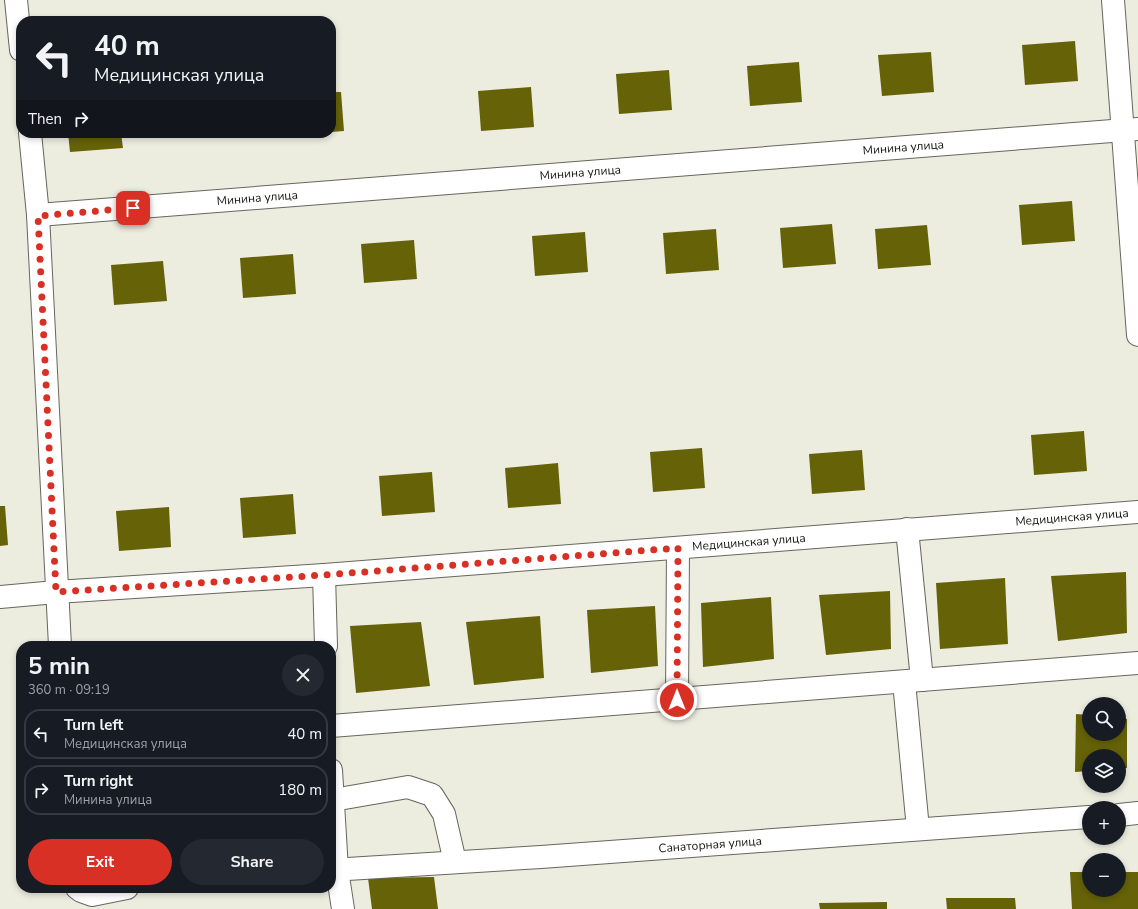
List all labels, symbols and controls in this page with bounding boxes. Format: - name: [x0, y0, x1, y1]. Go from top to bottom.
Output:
- text: 40 m: [94, 27, 160, 65]
- icon: left: [28, 32, 80, 84]
- text: Медицинская улица: [94, 63, 264, 87]
- icon: right: [70, 108, 92, 130]
- text: Then: [28, 109, 62, 129]
- street label: Минина улица: [862, 136, 945, 158]
- street label: Минина улица: [539, 161, 622, 184]
- street label: Минина улица: [216, 187, 299, 209]
- pin: [116, 191, 150, 225]
- icon: arrive: [122, 197, 144, 219]
- street label: Медицинская улица: [1015, 505, 1129, 529]
- street label: Медицинская улица: [692, 530, 806, 554]
- text: 5 min: [28, 650, 90, 682]
- button: close: [282, 654, 324, 696]
- position arrow: [656, 679, 698, 721]
- text: 360 m · 09:19: [28, 681, 110, 699]
- map controls: [1082, 697, 1126, 897]
- button: search: [1082, 697, 1126, 741]
- text: Turn left: [64, 715, 123, 735]
- icon: left: [30, 723, 52, 745]
- text: 40 m: [287, 724, 322, 744]
- text: Медицинская улица: [64, 735, 187, 753]
- button: layers: [1082, 749, 1126, 793]
- text: Turn right: [64, 771, 133, 791]
- icon: right: [30, 779, 52, 801]
- text: 180 m: [278, 780, 322, 800]
- text: Минина улица: [64, 791, 152, 809]
- button: +: [1082, 801, 1126, 845]
- street label: Санаторная улица: [658, 833, 762, 856]
- button: Exit: [28, 839, 172, 885]
- button: Share: [180, 839, 324, 885]
- button: −: [1082, 853, 1126, 897]

